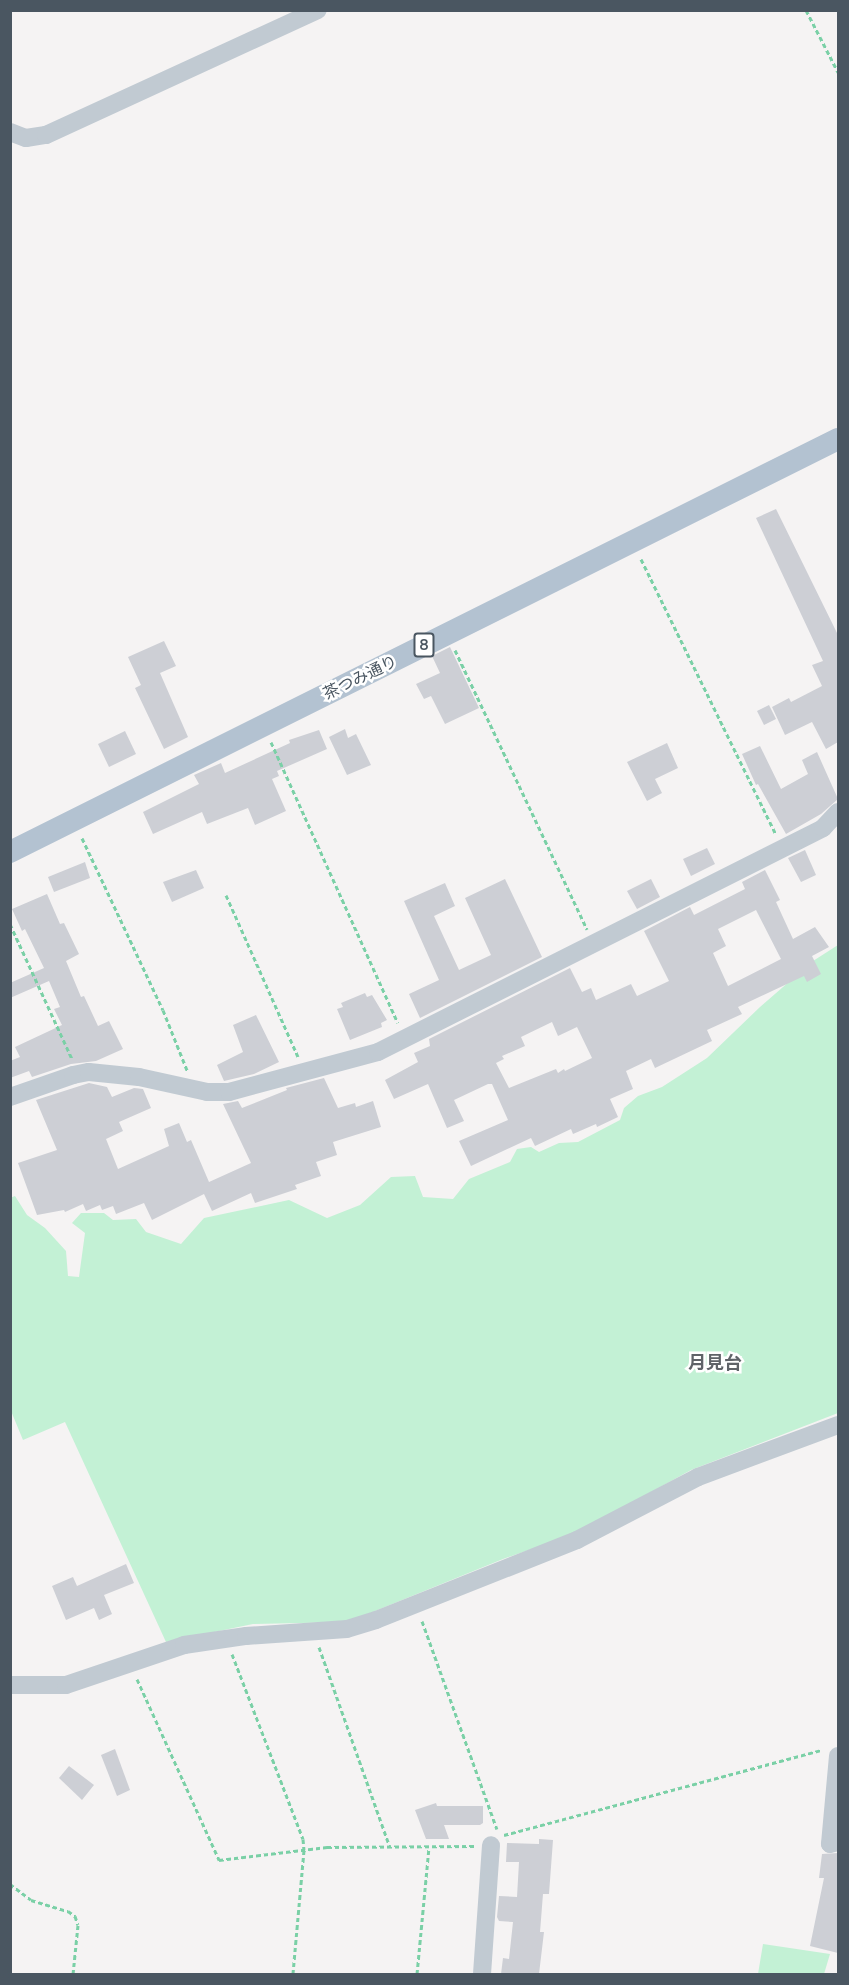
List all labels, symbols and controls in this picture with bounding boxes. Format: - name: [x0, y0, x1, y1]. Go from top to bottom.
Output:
- road number: 8: [414, 633, 434, 657]
- street label: 茶つみ通り: [320, 651, 400, 703]
- district label: 月見台: [688, 1352, 742, 1374]

